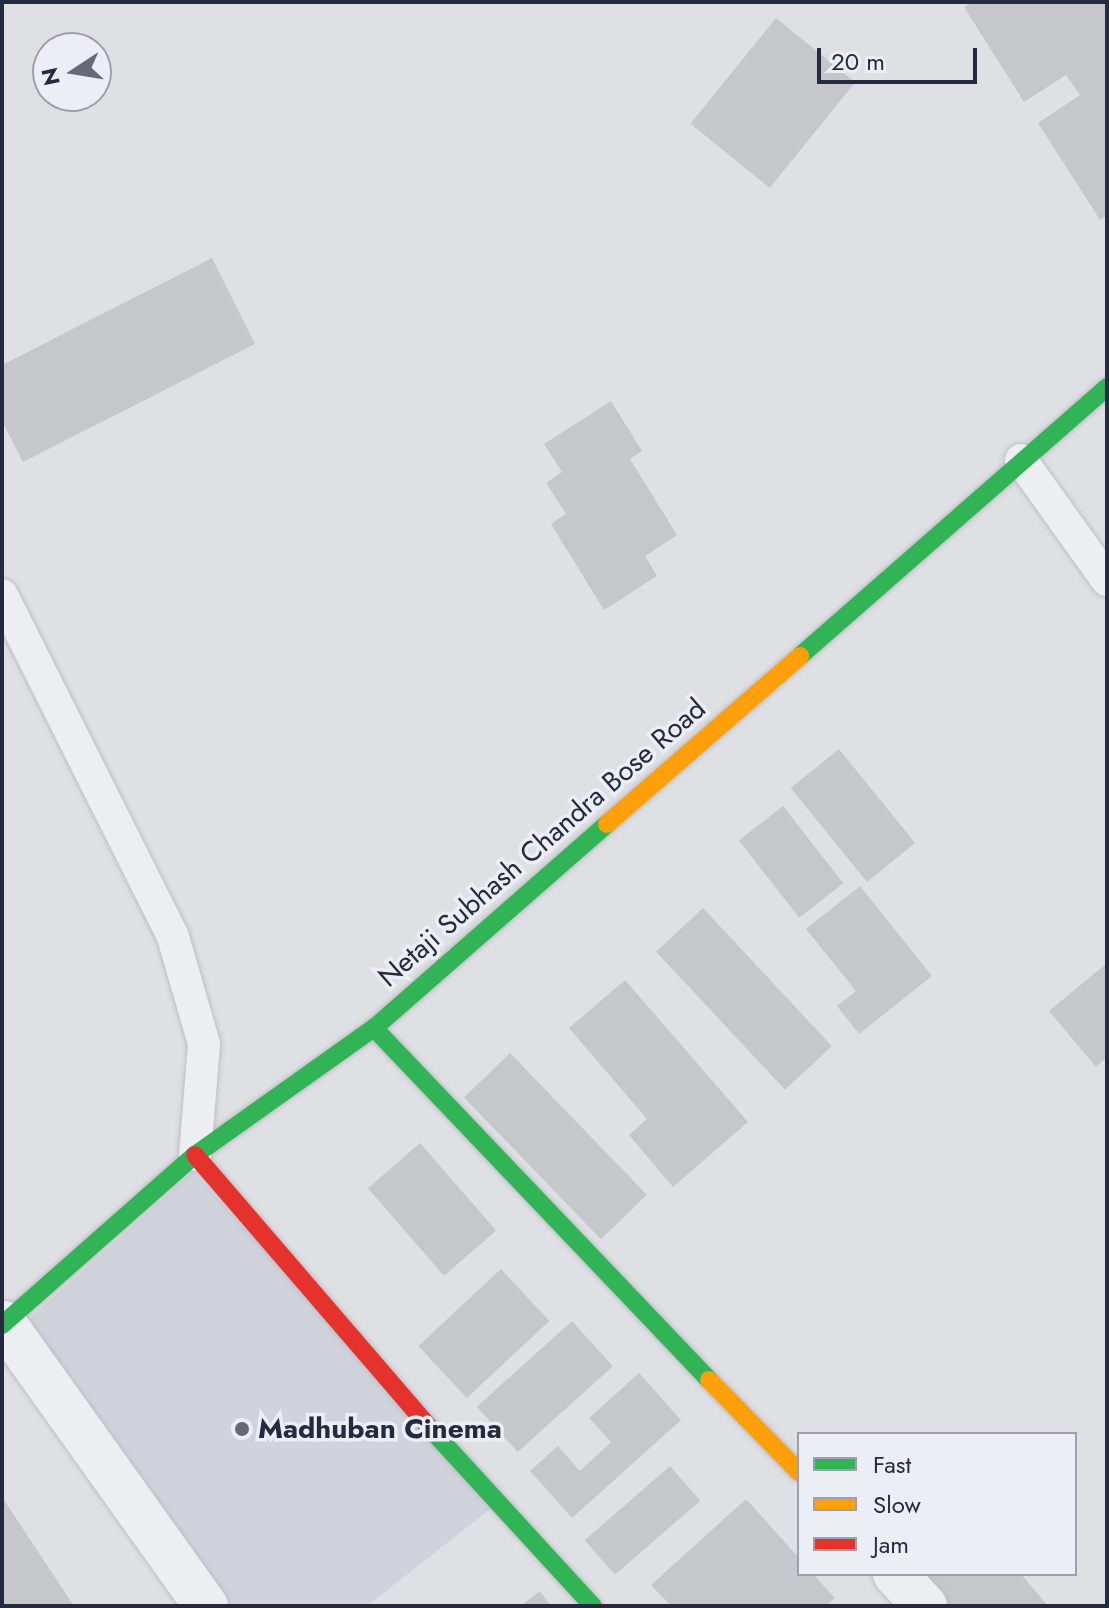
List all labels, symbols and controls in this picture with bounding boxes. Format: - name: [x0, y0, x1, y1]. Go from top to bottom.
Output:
- north arrow: [32, 32, 112, 112]
- scale bar: [821, 32, 981, 82]
- text: 20 m: [831, 44, 885, 79]
- text: N: [33, 65, 68, 88]
- street label: Netaji Subhash Chandra Bose Road: [372, 692, 712, 994]
- place label: Madhuban Cinema: [258, 1412, 502, 1446]
- marker: Madhuban Cinema: [233, 1420, 251, 1438]
- legend: [797, 1432, 1077, 1576]
- text: Fast: [873, 1447, 911, 1482]
- text: Slow: [873, 1487, 921, 1522]
- text: Jam: [873, 1527, 909, 1562]

